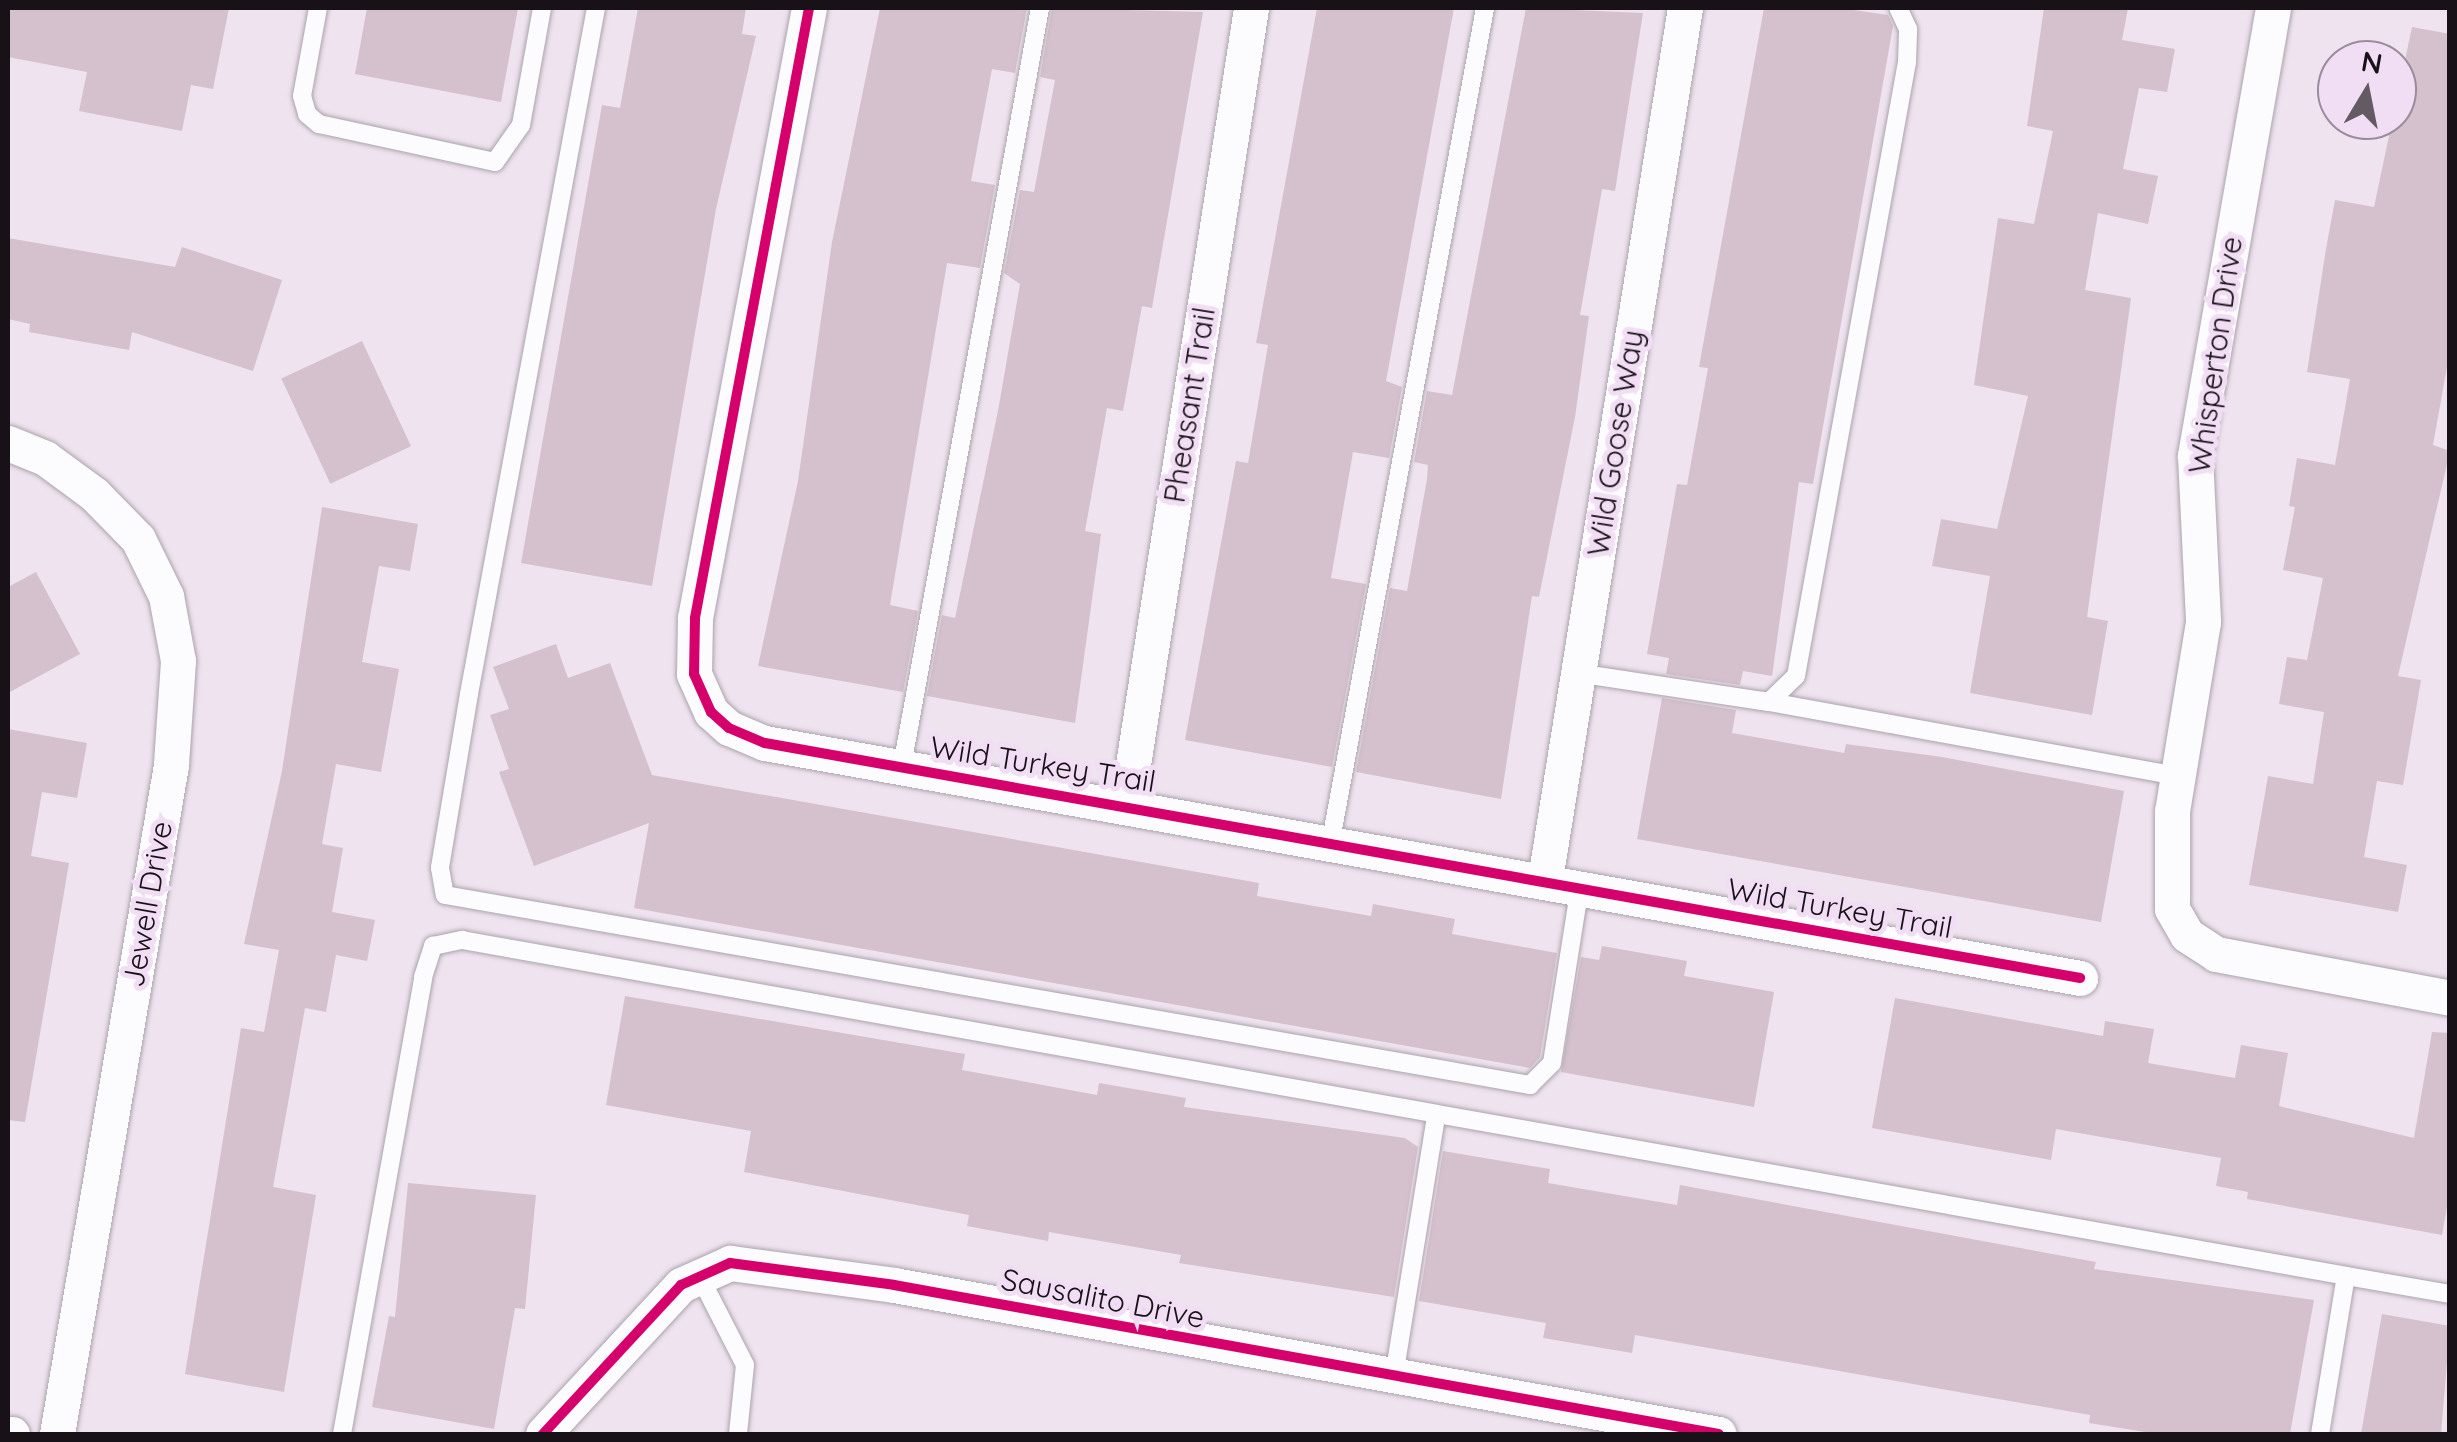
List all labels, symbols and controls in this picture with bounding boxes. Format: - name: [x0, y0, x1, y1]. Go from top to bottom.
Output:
- north arrow: [2317, 40, 2417, 140]
- text: N: [2359, 43, 2385, 81]
- street label: Whisperton Drive: [2181, 234, 2249, 476]
- street label: Pheasant Trail: [1156, 305, 1222, 505]
- street label: Wild Goose Way: [1579, 327, 1651, 559]
- street label: Wild Turkey Trail: [928, 728, 1158, 800]
- street label: Jewell Drive: [115, 818, 179, 990]
- street label: Wild Turkey Trail: [1725, 870, 1955, 946]
- street label: Sausalito Drive: [998, 1261, 1208, 1335]

